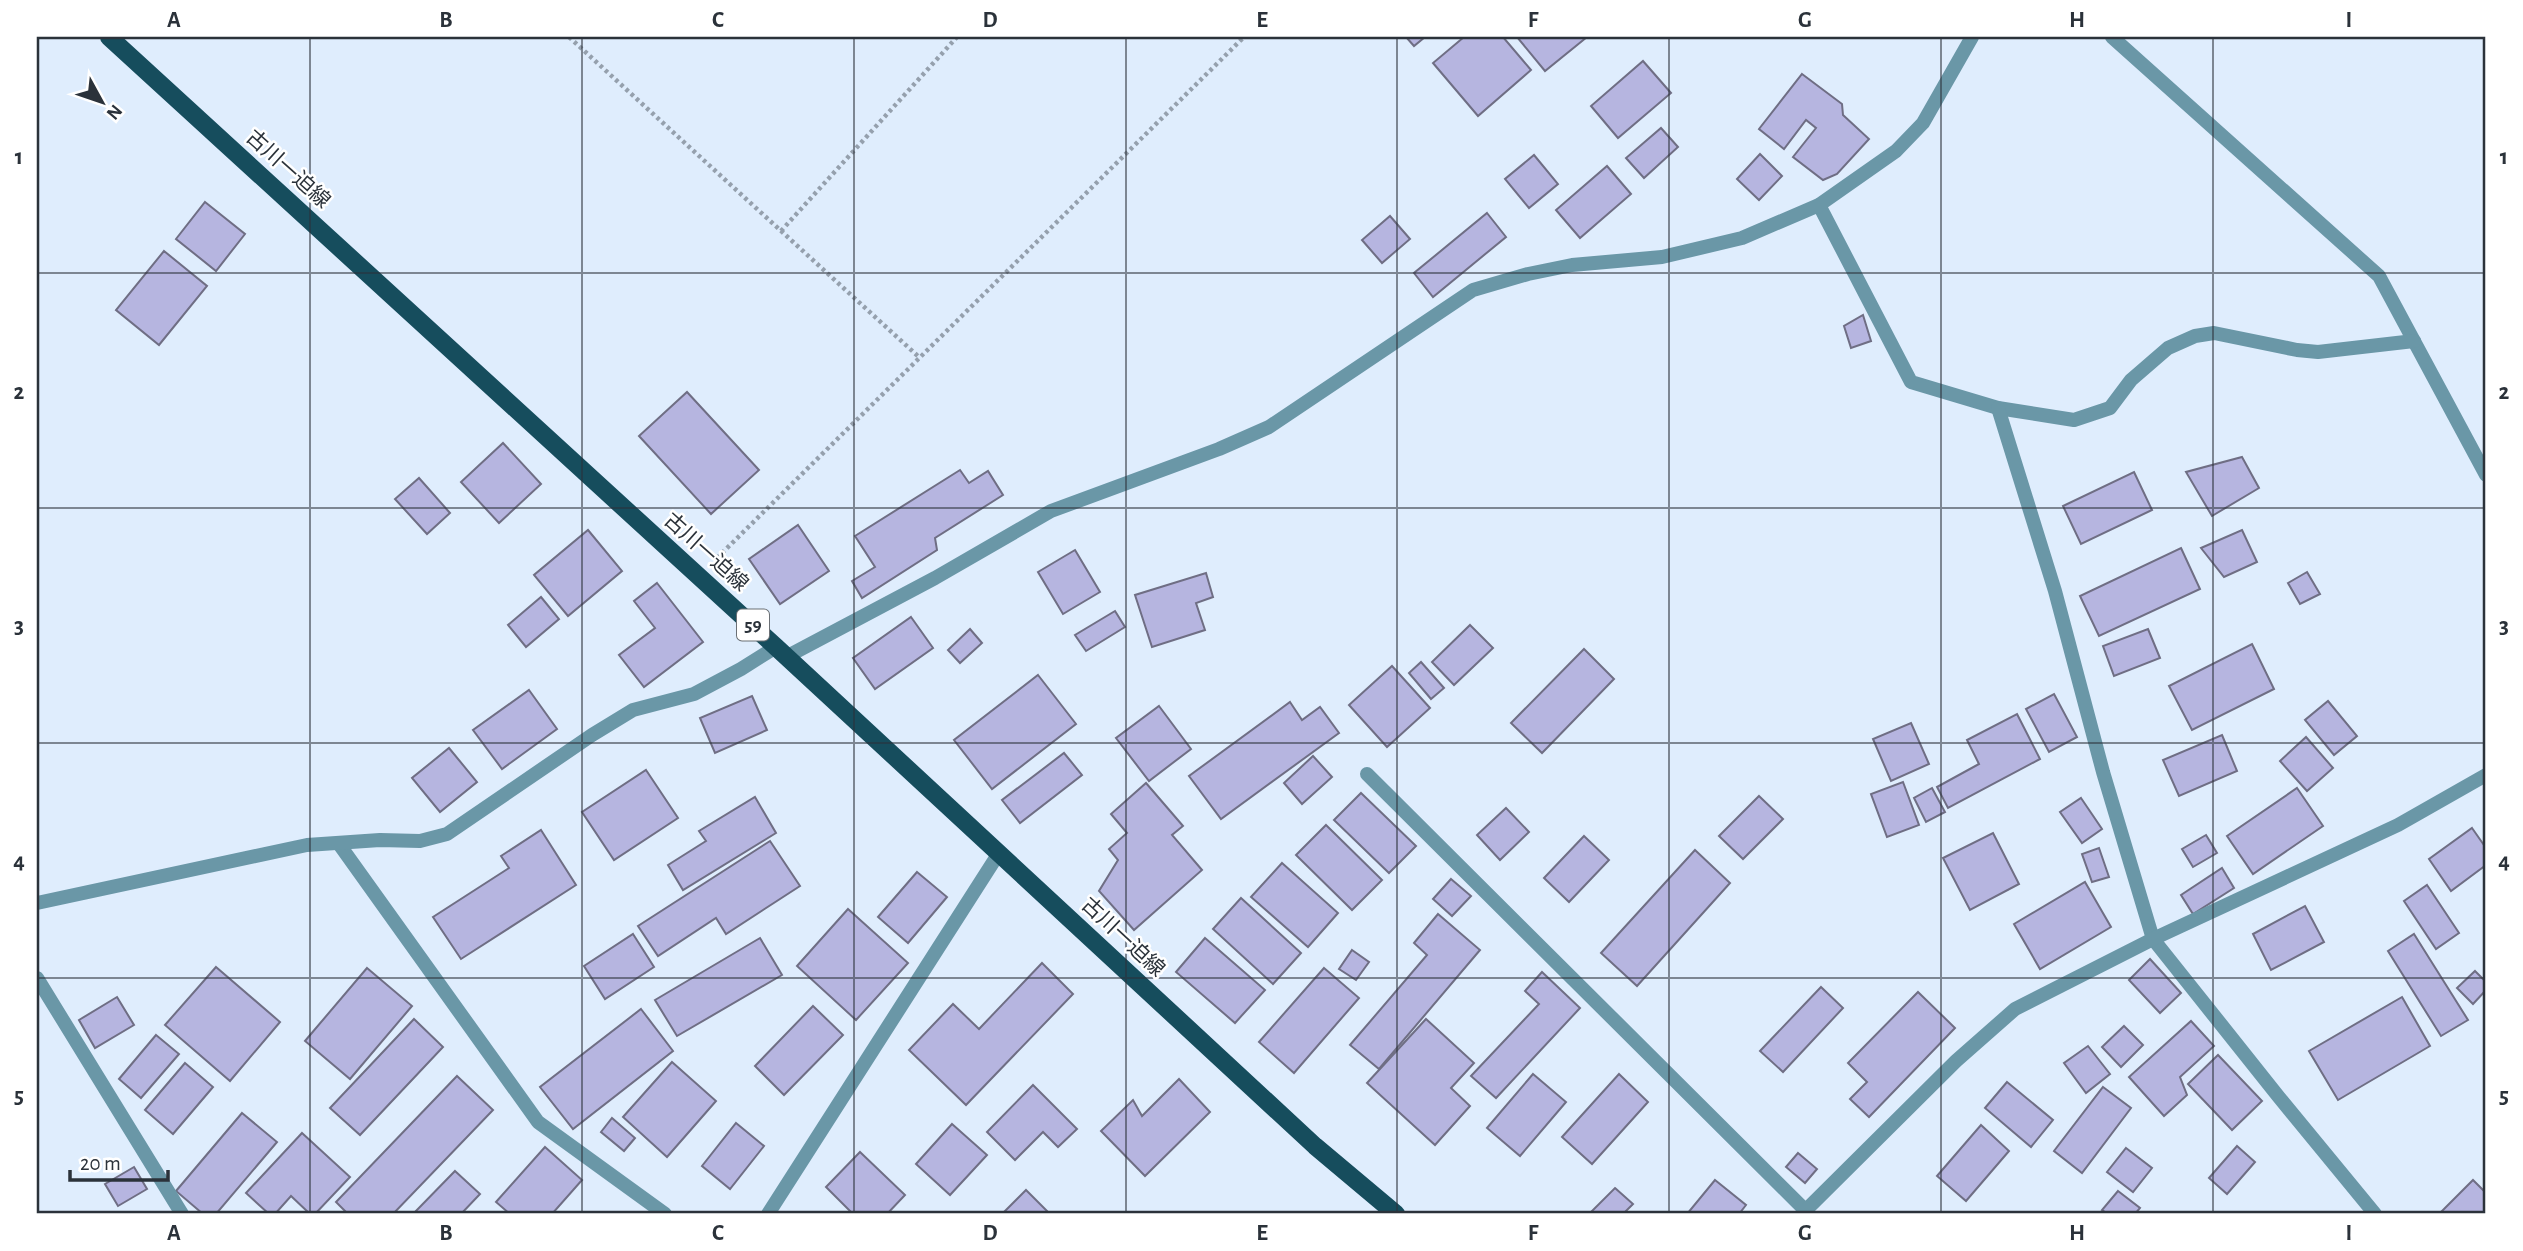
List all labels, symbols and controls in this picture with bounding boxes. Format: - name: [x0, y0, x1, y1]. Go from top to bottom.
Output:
- text: A: [167, 9, 181, 32]
- text: B: [439, 9, 453, 32]
- text: C: [712, 9, 724, 32]
- text: D: [982, 9, 998, 32]
- text: E: [1256, 9, 1268, 32]
- text: F: [1528, 9, 1539, 32]
- text: G: [1798, 9, 1812, 32]
- text: H: [2069, 9, 2085, 32]
- text: I: [2346, 9, 2352, 32]
- north arrow: [66, 66, 136, 136]
- text: N: [102, 101, 125, 123]
- street label: 古川一迫線: [242, 125, 335, 212]
- text: 1: [15, 146, 23, 169]
- text: 1: [2500, 146, 2508, 169]
- text: 2: [14, 381, 25, 404]
- text: 2: [2499, 381, 2510, 404]
- street label: 古川一迫線: [660, 508, 753, 595]
- road number: 59: [737, 610, 769, 640]
- text: 3: [14, 615, 24, 638]
- text: 3: [2499, 615, 2509, 638]
- text: 4: [13, 850, 25, 873]
- text: 4: [2498, 850, 2510, 873]
- street label: 古川一迫線: [1077, 893, 1169, 980]
- text: 5: [14, 1085, 24, 1108]
- text: 5: [2499, 1085, 2509, 1108]
- scale bar: [70, 1139, 168, 1183]
- text: 20 m: [80, 1153, 121, 1174]
- text: A: [167, 1222, 181, 1245]
- text: B: [439, 1222, 453, 1245]
- text: C: [712, 1222, 724, 1245]
- text: D: [982, 1222, 998, 1245]
- text: E: [1256, 1222, 1268, 1245]
- text: F: [1528, 1222, 1539, 1245]
- text: G: [1798, 1222, 1812, 1245]
- text: H: [2069, 1222, 2085, 1245]
- text: I: [2346, 1222, 2352, 1245]

